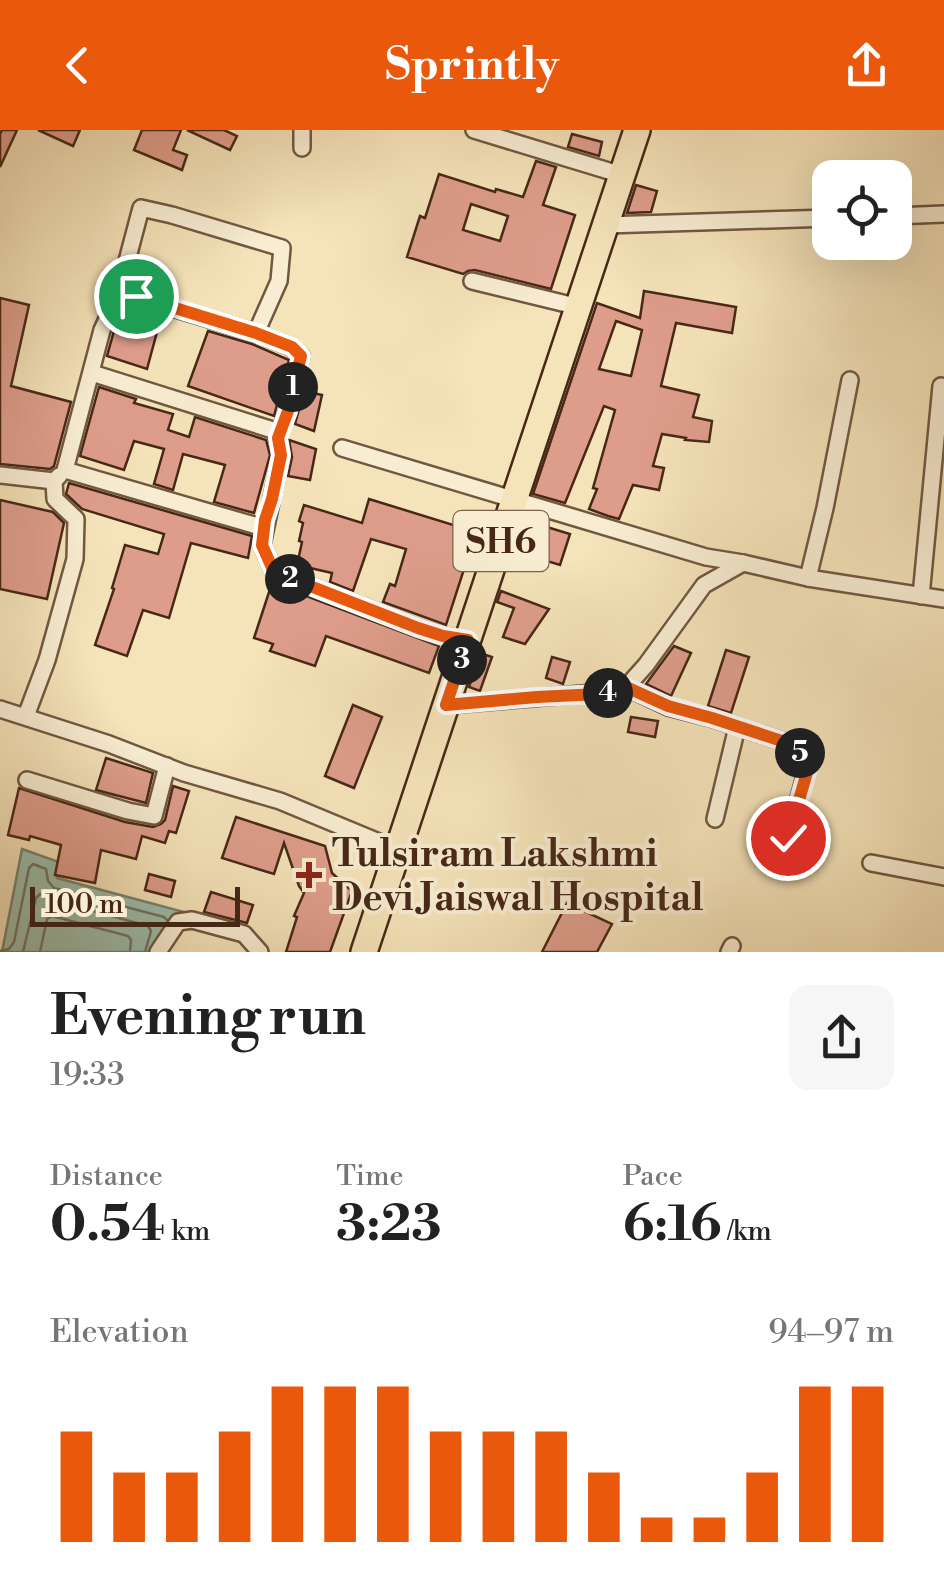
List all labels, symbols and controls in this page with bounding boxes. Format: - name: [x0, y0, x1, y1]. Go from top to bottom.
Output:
- text: Sprintly: [385, 37, 559, 94]
- icon: back: [50, 38, 105, 93]
- icon: share: [839, 38, 894, 93]
- map controls: [812, 160, 912, 260]
- button: locate: [812, 160, 912, 260]
- pin: [94, 254, 179, 339]
- icon: arrive: [109, 269, 164, 324]
- pin: 1: [268, 362, 318, 412]
- text: 1: [286, 369, 300, 404]
- road number: SH6: [454, 511, 548, 571]
- pin: 2: [265, 554, 315, 604]
- text: 2: [281, 561, 299, 596]
- pin: 3: [437, 635, 487, 685]
- text: 3: [454, 642, 470, 677]
- pin: 4: [583, 668, 633, 718]
- text: 4: [599, 675, 617, 710]
- pin: 5: [775, 728, 825, 778]
- text: 5: [791, 735, 809, 770]
- pin: [746, 796, 831, 881]
- icon: check: [761, 811, 816, 866]
- place label: Tulsiram Lakshmi Devi Jaiswal Hospital: [332, 831, 704, 922]
- marker: Tulsiram Lakshmi Devi Jaiswal Hospital: [296, 862, 322, 888]
- scale bar: [30, 882, 240, 926]
- text: 100 m: [45, 887, 124, 922]
- text: Evening run: [50, 983, 366, 1052]
- button: share: [789, 985, 894, 1090]
- text: 19:33: [50, 1055, 125, 1095]
- text: Distance: [50, 1159, 163, 1194]
- text: Time: [336, 1159, 404, 1194]
- text: Pace: [623, 1159, 683, 1194]
- text: 0.54: [50, 1194, 165, 1256]
- text: 3:23: [336, 1194, 441, 1256]
- text: 6:16: [623, 1194, 722, 1256]
- text: km: [165, 1214, 210, 1249]
- text: /km: [722, 1214, 772, 1249]
- text: Elevation: [50, 1312, 189, 1352]
- text: 94–97 m: [768, 1312, 894, 1352]

